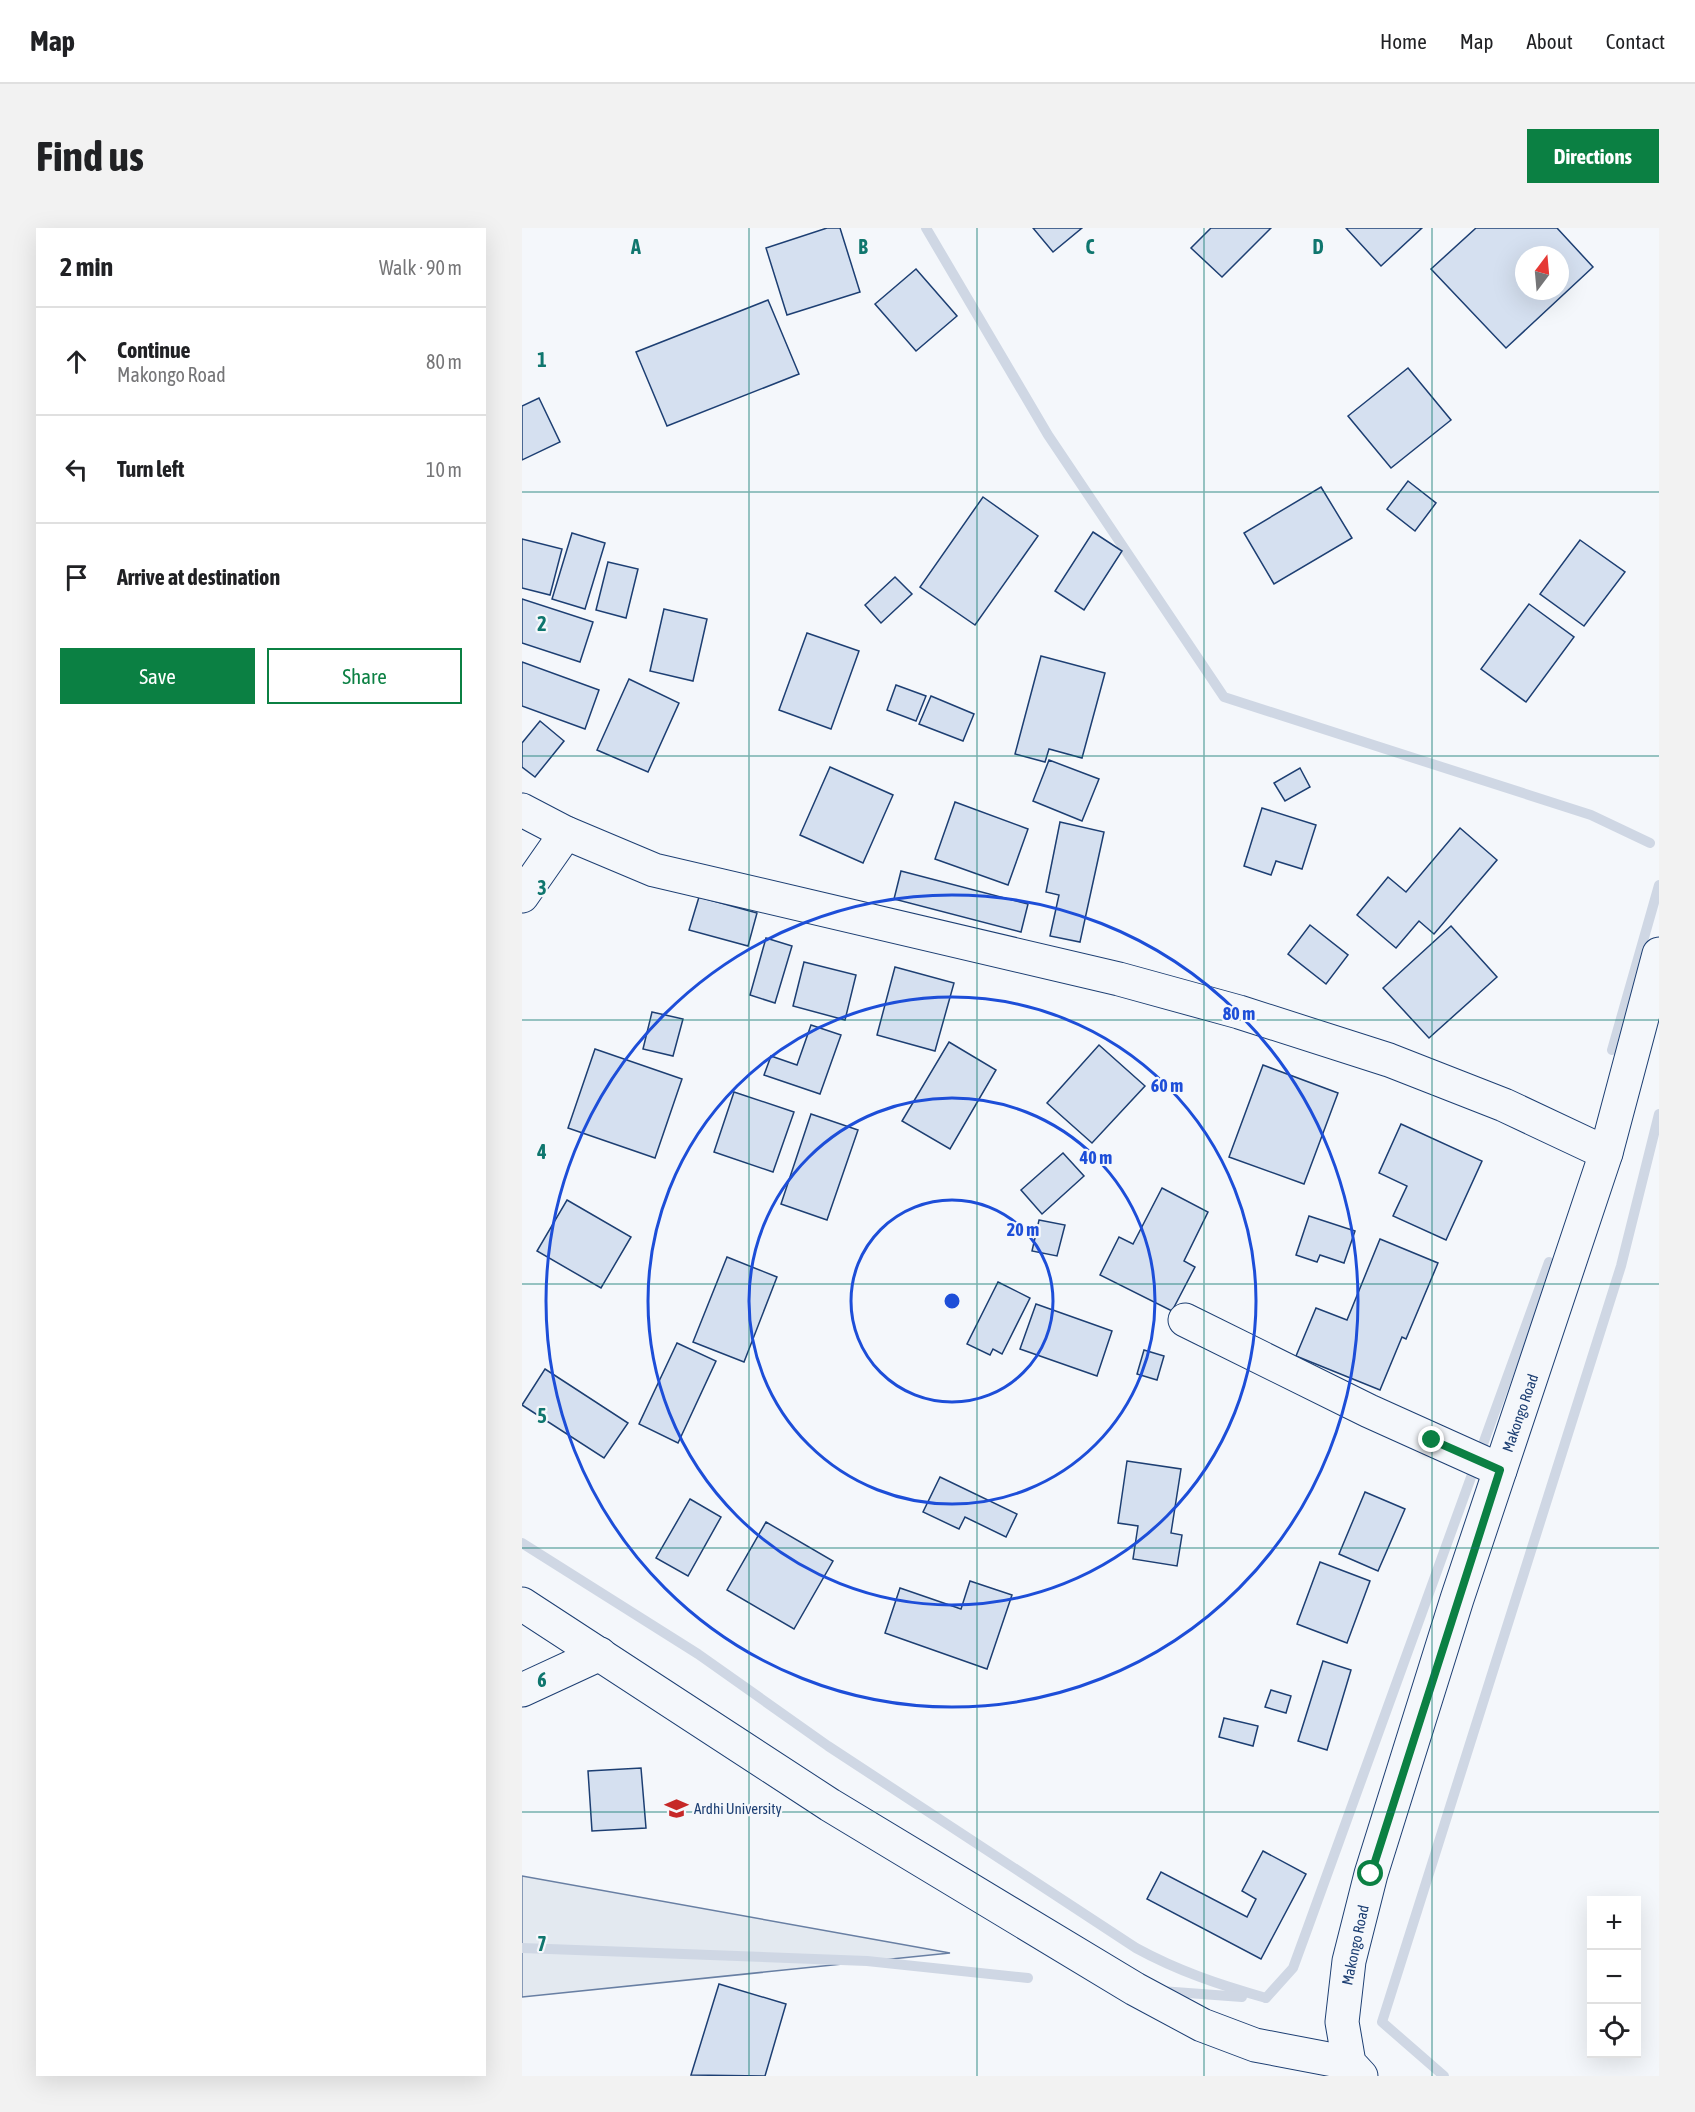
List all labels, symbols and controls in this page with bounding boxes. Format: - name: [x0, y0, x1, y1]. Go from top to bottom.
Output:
- text: Map: [30, 25, 75, 57]
- text: Home: [1380, 29, 1427, 53]
- text: Map: [1460, 29, 1494, 53]
- text: About: [1527, 29, 1573, 53]
- text: Contact: [1606, 29, 1665, 53]
- button: Directions: [1527, 129, 1659, 183]
- text: Find us: [36, 132, 144, 180]
- text: A: [630, 235, 641, 258]
- text: B: [858, 235, 868, 258]
- text: C: [1086, 235, 1095, 258]
- text: D: [1312, 235, 1324, 258]
- north arrow: [1515, 246, 1569, 300]
- text: 2 min: [60, 252, 113, 282]
- text: Walk · 90 m: [379, 256, 462, 279]
- text: Continue: [117, 337, 191, 363]
- icon: ahead: [60, 345, 93, 378]
- text: 1: [537, 348, 547, 371]
- text: 80 m: [426, 350, 462, 373]
- text: Makongo Road: [117, 363, 226, 386]
- icon: left: [60, 453, 93, 486]
- text: Turn left: [117, 456, 184, 482]
- text: 10 m: [426, 458, 462, 481]
- icon: arrive: [60, 561, 93, 594]
- text: Arrive at destination: [117, 564, 280, 590]
- text: 2: [537, 612, 547, 635]
- button: Save: [60, 648, 255, 704]
- button: Share: [267, 648, 462, 704]
- text: 3: [537, 876, 547, 899]
- text: 80 m: [1223, 1003, 1255, 1024]
- text: 60 m: [1151, 1075, 1183, 1096]
- text: 4: [536, 1140, 547, 1163]
- text: 40 m: [1079, 1147, 1112, 1168]
- text: 20 m: [1007, 1219, 1039, 1240]
- centre of rings: [942, 1291, 962, 1311]
- street label: Makongo Road: [1499, 1372, 1541, 1454]
- text: 5: [537, 1404, 547, 1427]
- route end: [1418, 1426, 1444, 1452]
- text: 6: [537, 1668, 547, 1691]
- school or university icon: Ardhi University: [663, 1795, 689, 1821]
- place label: Ardhi University: [694, 1800, 782, 1817]
- route start: [1357, 1860, 1383, 1886]
- map controls: [1587, 1896, 1641, 2058]
- button: +: [1587, 1896, 1641, 1950]
- street label: Makongo Road: [1338, 1903, 1372, 1987]
- text: 7: [537, 1932, 547, 1955]
- button: −: [1587, 1950, 1641, 2004]
- button: locate: [1587, 2004, 1641, 2058]

